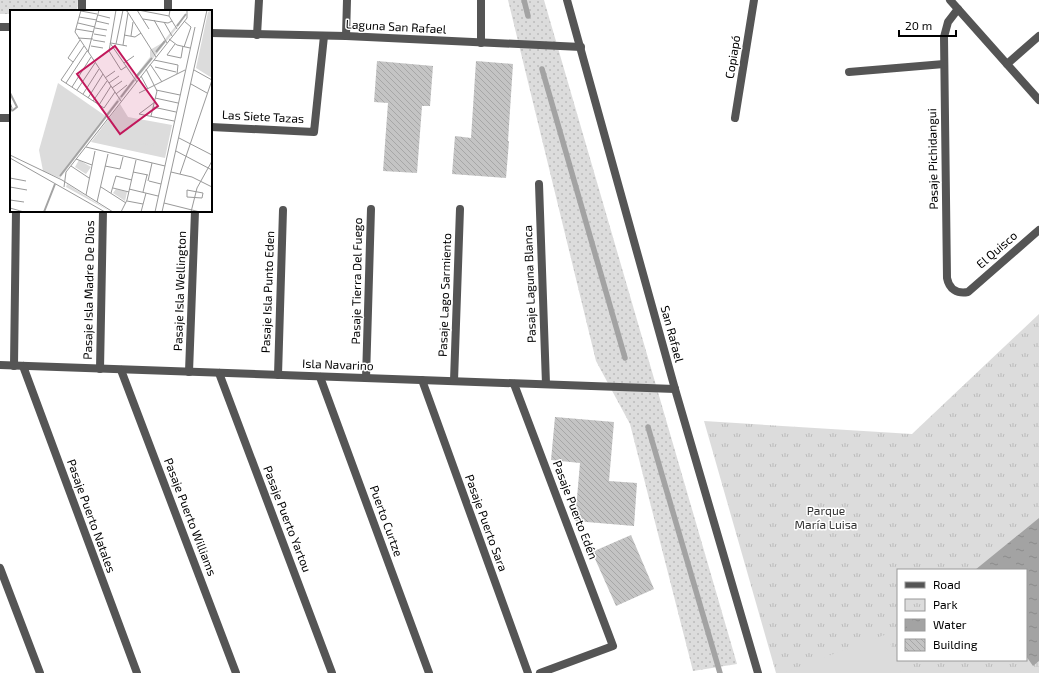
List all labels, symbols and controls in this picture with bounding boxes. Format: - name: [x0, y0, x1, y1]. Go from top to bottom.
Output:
- inset map: [10, 10, 212, 212]
- scale bar: [899, 12, 956, 38]
- street label: Laguna San Rafael: [345, 16, 447, 36]
- text: 20 m: [905, 18, 932, 32]
- street label: Copiapó: [722, 34, 742, 80]
- street label: Las Siete Tazas: [222, 107, 305, 125]
- street label: Pasaje Pichidangui: [924, 108, 941, 210]
- street label: Pasaje Tierra Del Fuego: [348, 217, 365, 345]
- street label: Pasaje Isla Madre De Dios: [80, 220, 97, 360]
- street label: Pasaje Laguna Blanca: [520, 225, 539, 343]
- street label: El Quisco: [973, 228, 1020, 271]
- street label: Pasaje Isla Wellington: [170, 231, 189, 351]
- street label: Pasaje Isla Punto Eden: [258, 231, 277, 353]
- street label: Pasaje Lago Sarmiento: [435, 233, 454, 357]
- street label: San Rafael: [659, 304, 687, 364]
- street label: Isla Navarino: [302, 356, 374, 372]
- street label: Pasaje Puerto Williams: [161, 456, 220, 578]
- street label: Pasaje Puerto Natales: [64, 457, 119, 575]
- street label: Pasaje Puerto Edén: [550, 458, 601, 561]
- street label: Pasaje Puerto Yartou: [260, 463, 315, 574]
- street label: Pasaje Puerto Sara: [462, 472, 511, 574]
- street label: Puerto Curtze: [368, 483, 406, 558]
- park label: Parque María Luisa: [795, 503, 857, 531]
- legend: [897, 569, 1027, 661]
- text: Road: [933, 577, 961, 591]
- text: Park: [933, 597, 958, 611]
- text: Water: [933, 617, 967, 631]
- text: Building: [933, 637, 978, 651]

